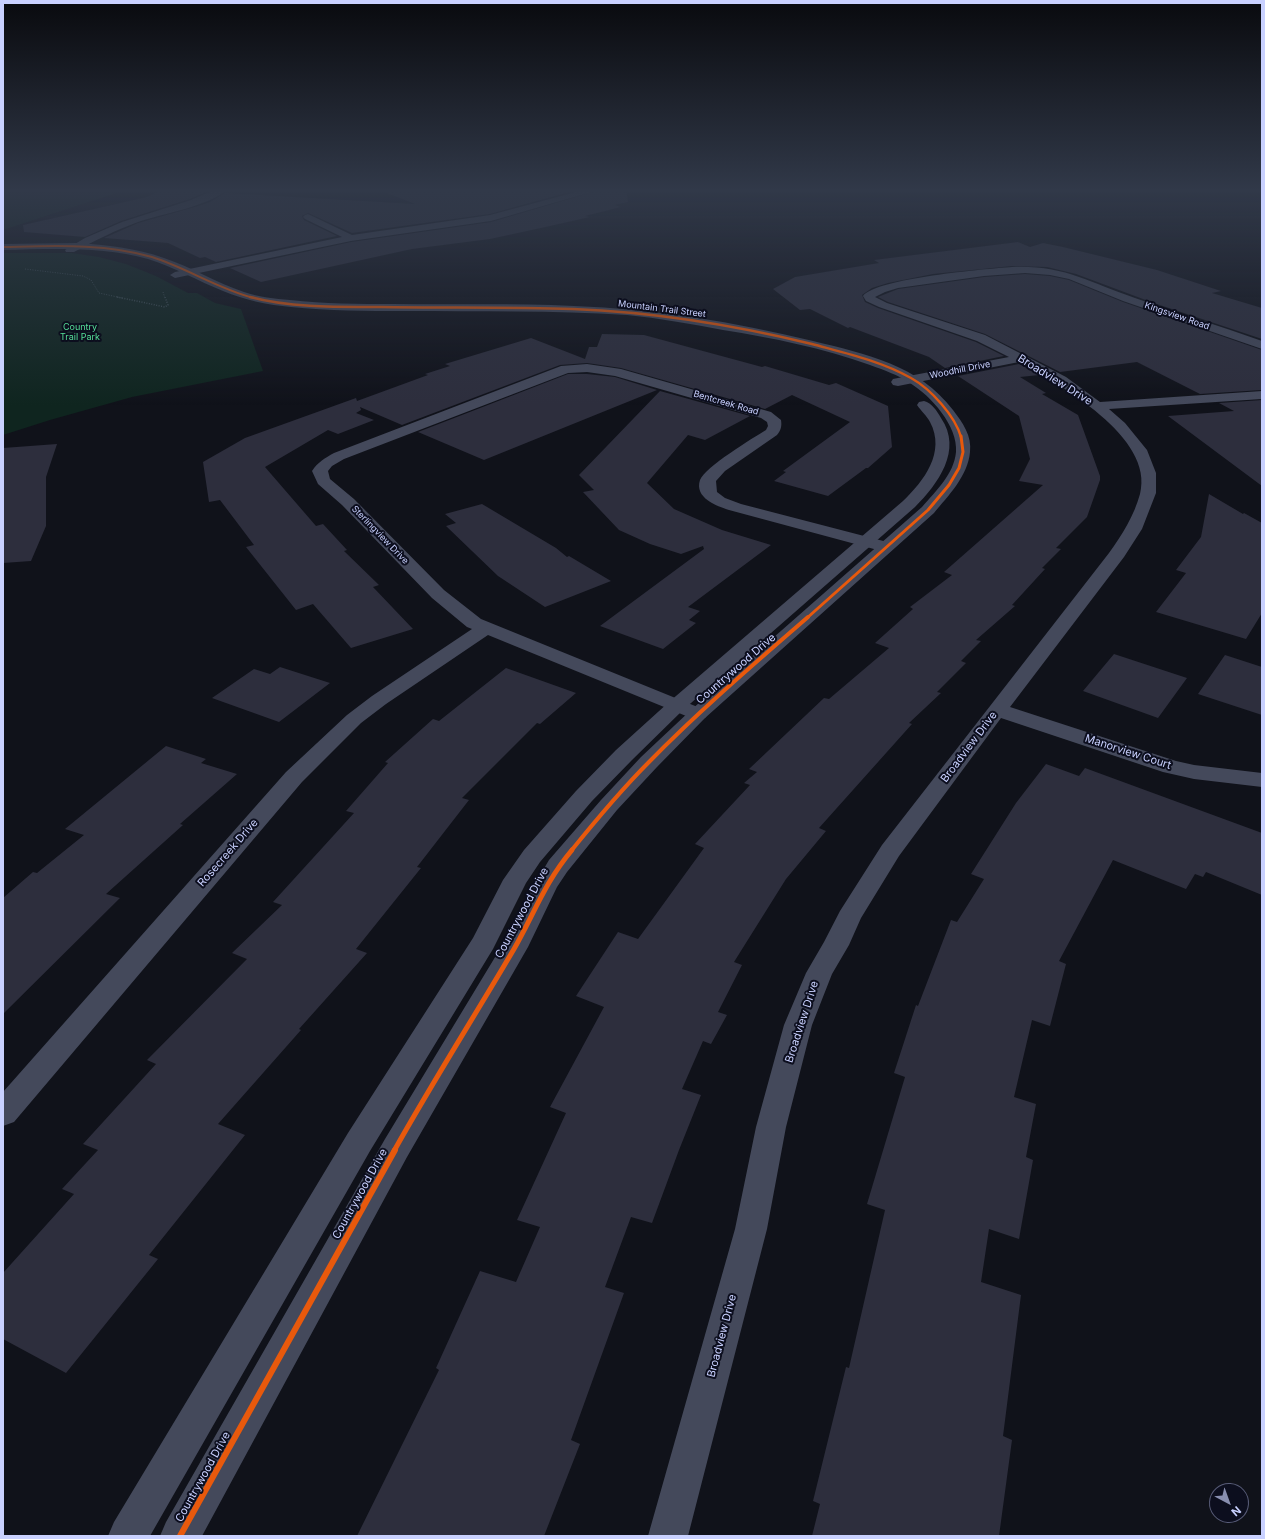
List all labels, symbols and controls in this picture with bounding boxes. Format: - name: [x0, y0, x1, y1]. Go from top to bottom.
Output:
- street label: Mountain Trail Street: [618, 298, 706, 320]
- street label: Kingsview Road: [1143, 300, 1211, 332]
- park label: Country Trail Park: [60, 322, 100, 343]
- street label: Broadview Drive: [1015, 352, 1095, 408]
- street label: Woodhill Drive: [929, 359, 991, 381]
- street label: Bentcreek Road: [692, 389, 760, 417]
- street label: Sterlingview Drive: [349, 503, 411, 567]
- street label: Countrywood Drive: [694, 631, 778, 707]
- street label: Broadview Drive: [938, 709, 1000, 785]
- street label: Manorview Court: [1083, 732, 1173, 772]
- street label: Rosecreek Drive: [195, 817, 261, 889]
- street label: Countrywood Drive: [492, 865, 552, 961]
- street label: Broadview Drive: [783, 979, 821, 1065]
- street label: Countrywood Drive: [330, 1147, 390, 1241]
- street label: Broadview Drive: [705, 1293, 739, 1379]
- street label: Countrywood Drive: [173, 1430, 233, 1524]
- north arrow: [1209, 1483, 1249, 1523]
- text: N: [1228, 1503, 1244, 1519]

